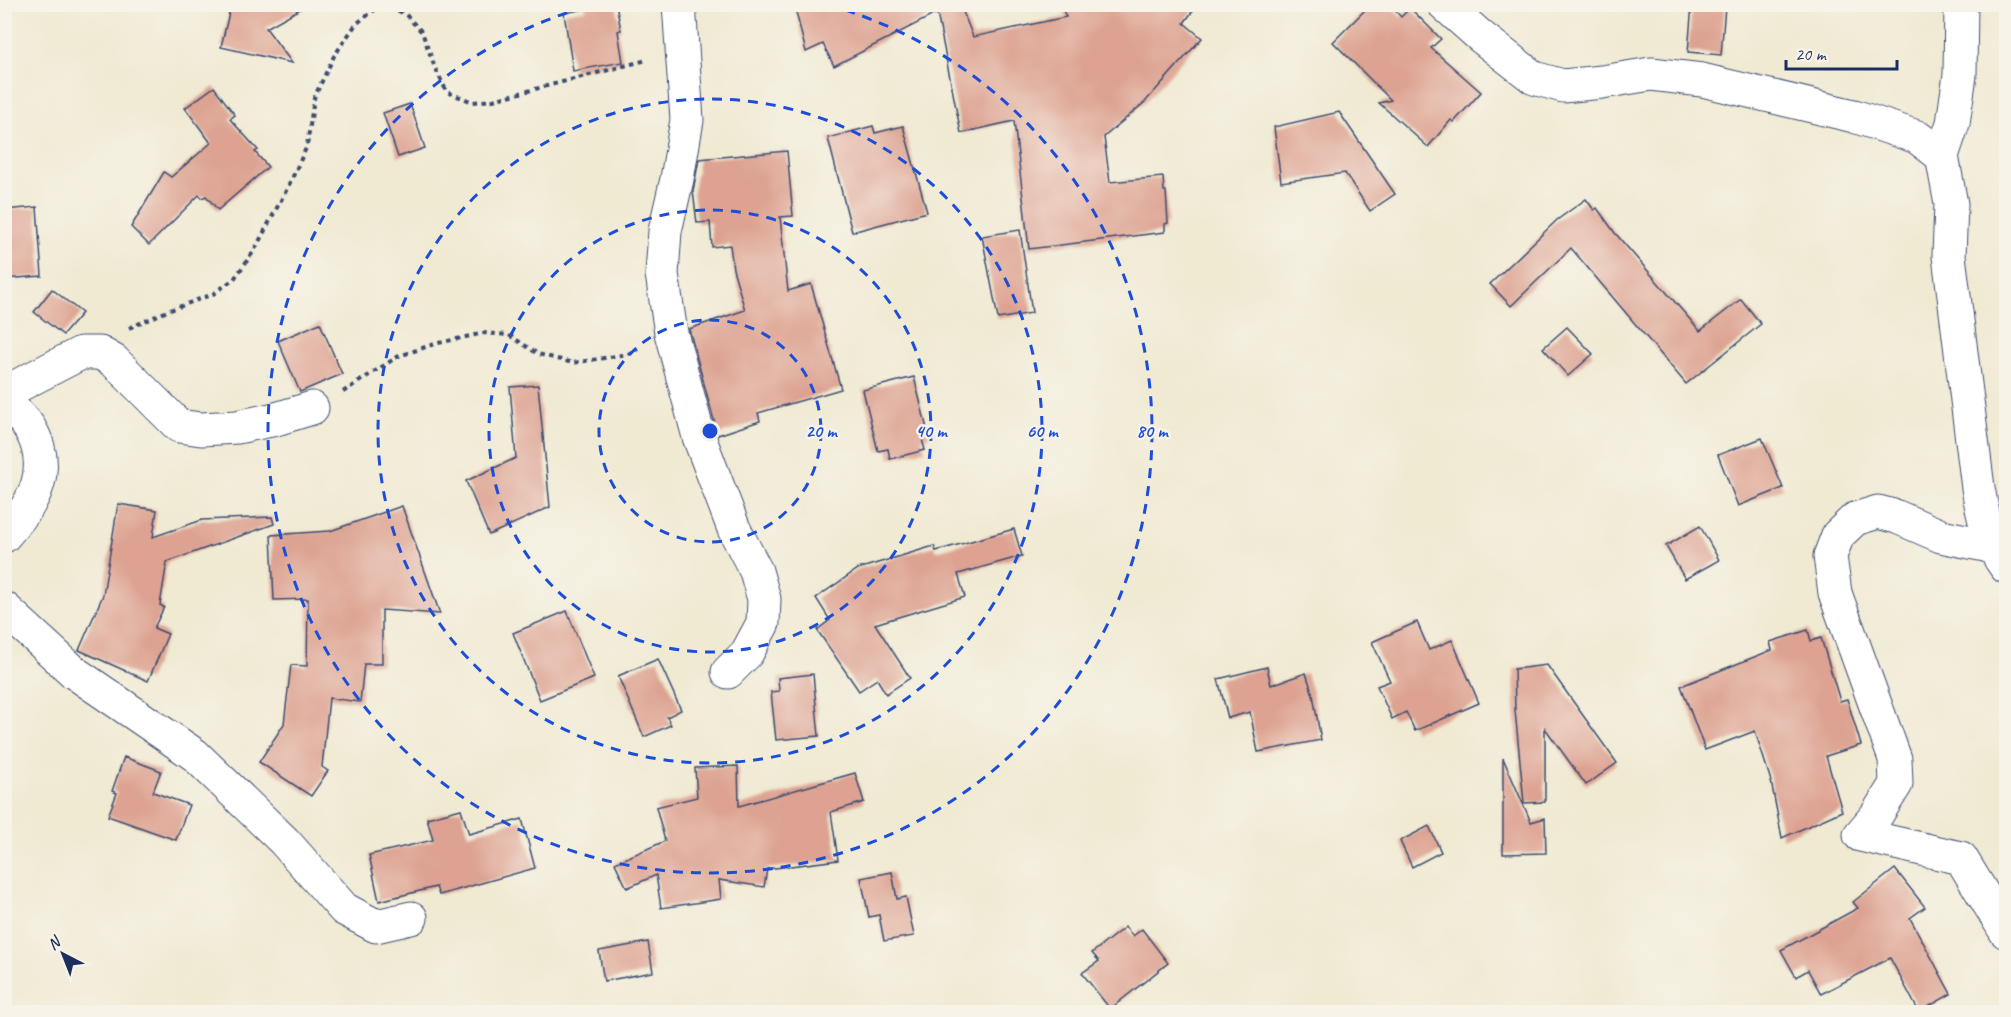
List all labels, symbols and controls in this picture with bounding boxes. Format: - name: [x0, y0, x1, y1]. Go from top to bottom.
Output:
- scale bar: [1786, 33, 1897, 71]
- text: 20 m: [1795, 43, 1828, 65]
- text: 20 m: [806, 420, 838, 442]
- text: 40 m: [916, 420, 948, 442]
- text: 60 m: [1026, 420, 1059, 442]
- text: 80 m: [1137, 420, 1169, 442]
- centre of rings: [700, 421, 720, 441]
- north arrow: [33, 924, 93, 984]
- text: N: [43, 931, 66, 954]

